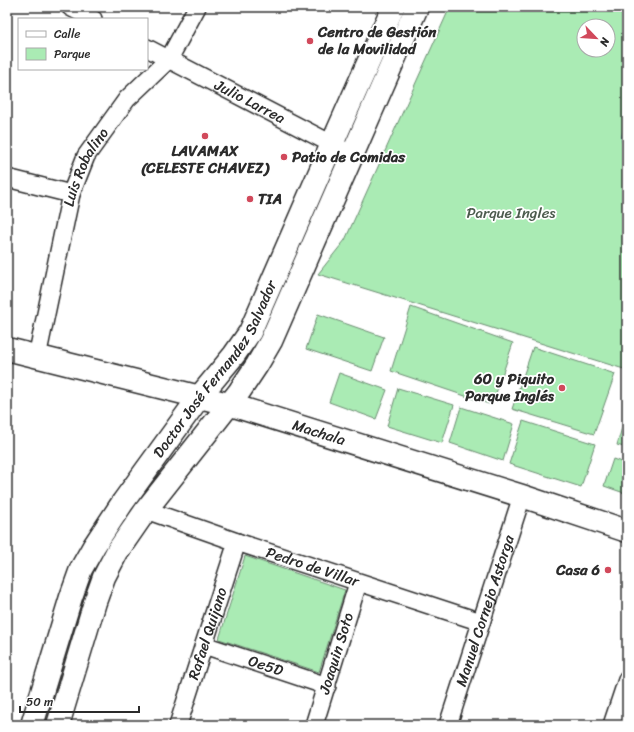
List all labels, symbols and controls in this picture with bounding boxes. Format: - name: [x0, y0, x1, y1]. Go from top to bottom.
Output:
- legend: [18, 18, 148, 70]
- north arrow: [576, 18, 616, 58]
- place label: Centro de Gestión de la Movilidad: [317, 19, 437, 62]
- text: Calle: [54, 23, 81, 45]
- text: N: [594, 34, 615, 50]
- marker: Centro de Gestión de la Movilidad: [305, 36, 315, 46]
- text: Parque: [54, 43, 91, 65]
- street label: Julio Larrea: [209, 72, 290, 131]
- street label: Luis Robalino: [56, 121, 116, 209]
- marker: LAVAMAX (CELESTE CHAVEZ): [200, 131, 210, 141]
- place label: LAVAMAX (CELESTE CHAVEZ): [141, 138, 271, 181]
- place label: Patio de Comidas: [292, 144, 406, 170]
- marker: Patio de Comidas: [279, 152, 289, 162]
- place label: TIA: [258, 186, 282, 212]
- marker: TIA: [245, 194, 255, 204]
- park label: Parque Ingles: [466, 200, 556, 226]
- street label: Doctor José Fernandez Salvador: [146, 275, 284, 464]
- place label: 60 y Piquito Parque Inglés: [465, 366, 555, 409]
- marker: 60 y Piquito Parque Inglés: [557, 383, 567, 393]
- street label: Machala: [289, 412, 349, 453]
- street label: Manuel Cornejo Astorga: [448, 531, 522, 690]
- street label: Pedro de Villar: [263, 539, 363, 594]
- place label: Casa 6: [555, 557, 600, 583]
- marker: Casa 6: [603, 565, 613, 575]
- street label: Rafael Quijano: [180, 584, 235, 683]
- street label: Joaquin Soto: [311, 609, 361, 698]
- street label: Oe5D: [245, 648, 287, 684]
- scale bar: [20, 688, 139, 714]
- text: 50 m: [26, 691, 53, 713]

